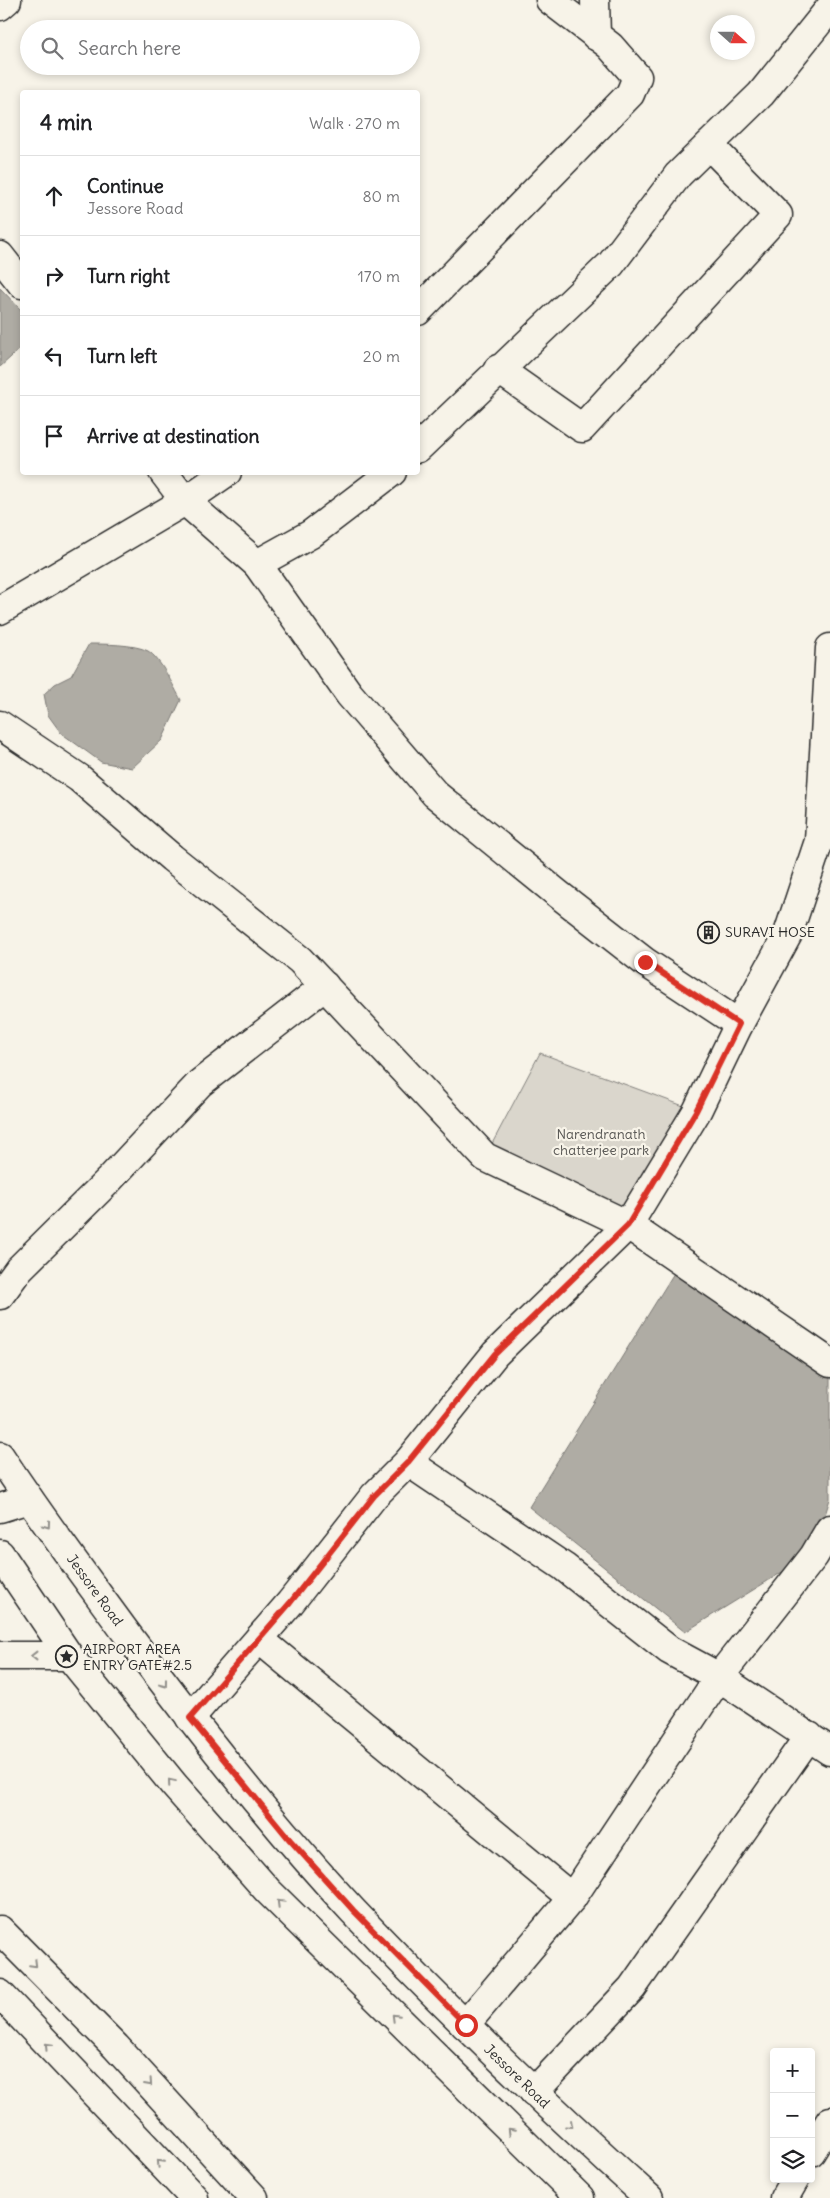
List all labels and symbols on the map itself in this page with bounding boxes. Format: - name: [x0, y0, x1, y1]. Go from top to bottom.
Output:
- north arrow: [710, 15, 755, 60]
- building icon: SURAVI HOSE: [697, 920, 721, 944]
- place label: SURAVI HOSE: [725, 923, 815, 941]
- route end: [634, 951, 657, 974]
- park label: Narendranath chatterjee park: [553, 1125, 649, 1159]
- one-way arrow: [42, 1519, 50, 1528]
- street label: Jessore Road: [63, 1551, 127, 1629]
- place label: AIRPORT AREA ENTRY GATE#2.5: [83, 1640, 192, 1674]
- place icon: AIRPORT AREA ENTRY GATE#2.5: [55, 1645, 79, 1669]
- one-way arrow: [30, 1651, 38, 1661]
- one-way arrow: [159, 1678, 167, 1687]
- one-way arrow: [168, 1778, 177, 1787]
- one-way arrow: [277, 1899, 286, 1908]
- one-way arrow: [28, 1959, 37, 1968]
- one-way arrow: [392, 2014, 401, 2023]
- route start: [455, 2014, 478, 2037]
- street label: Jessore Road: [480, 2040, 554, 2112]
- one-way arrow: [45, 2042, 54, 2051]
- one-way arrow: [143, 2078, 152, 2087]
- one-way arrow: [564, 2119, 573, 2128]
- one-way arrow: [508, 2128, 517, 2137]
- one-way arrow: [157, 2160, 166, 2169]

